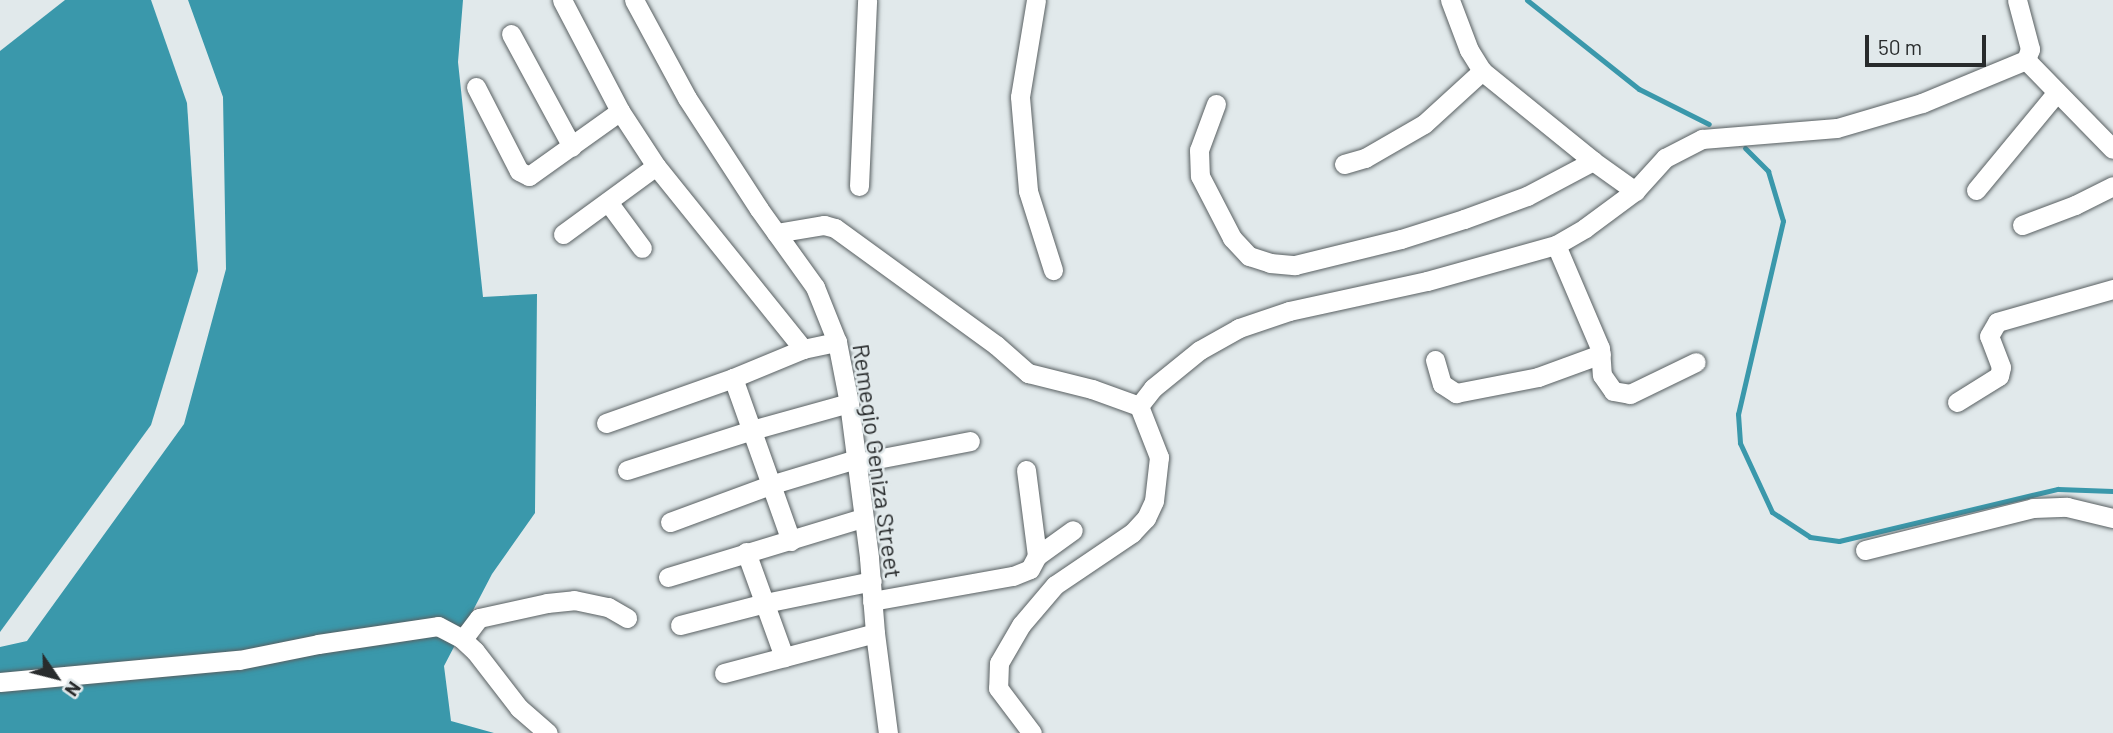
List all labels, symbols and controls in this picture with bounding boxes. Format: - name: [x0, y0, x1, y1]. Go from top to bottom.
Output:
- scale bar: [1868, 21, 1989, 65]
- text: 50 m: [1878, 34, 1922, 59]
- street label: Remegio Geniza Street: [847, 342, 909, 580]
- north arrow: [21, 642, 91, 712]
- text: N: [61, 678, 87, 701]

